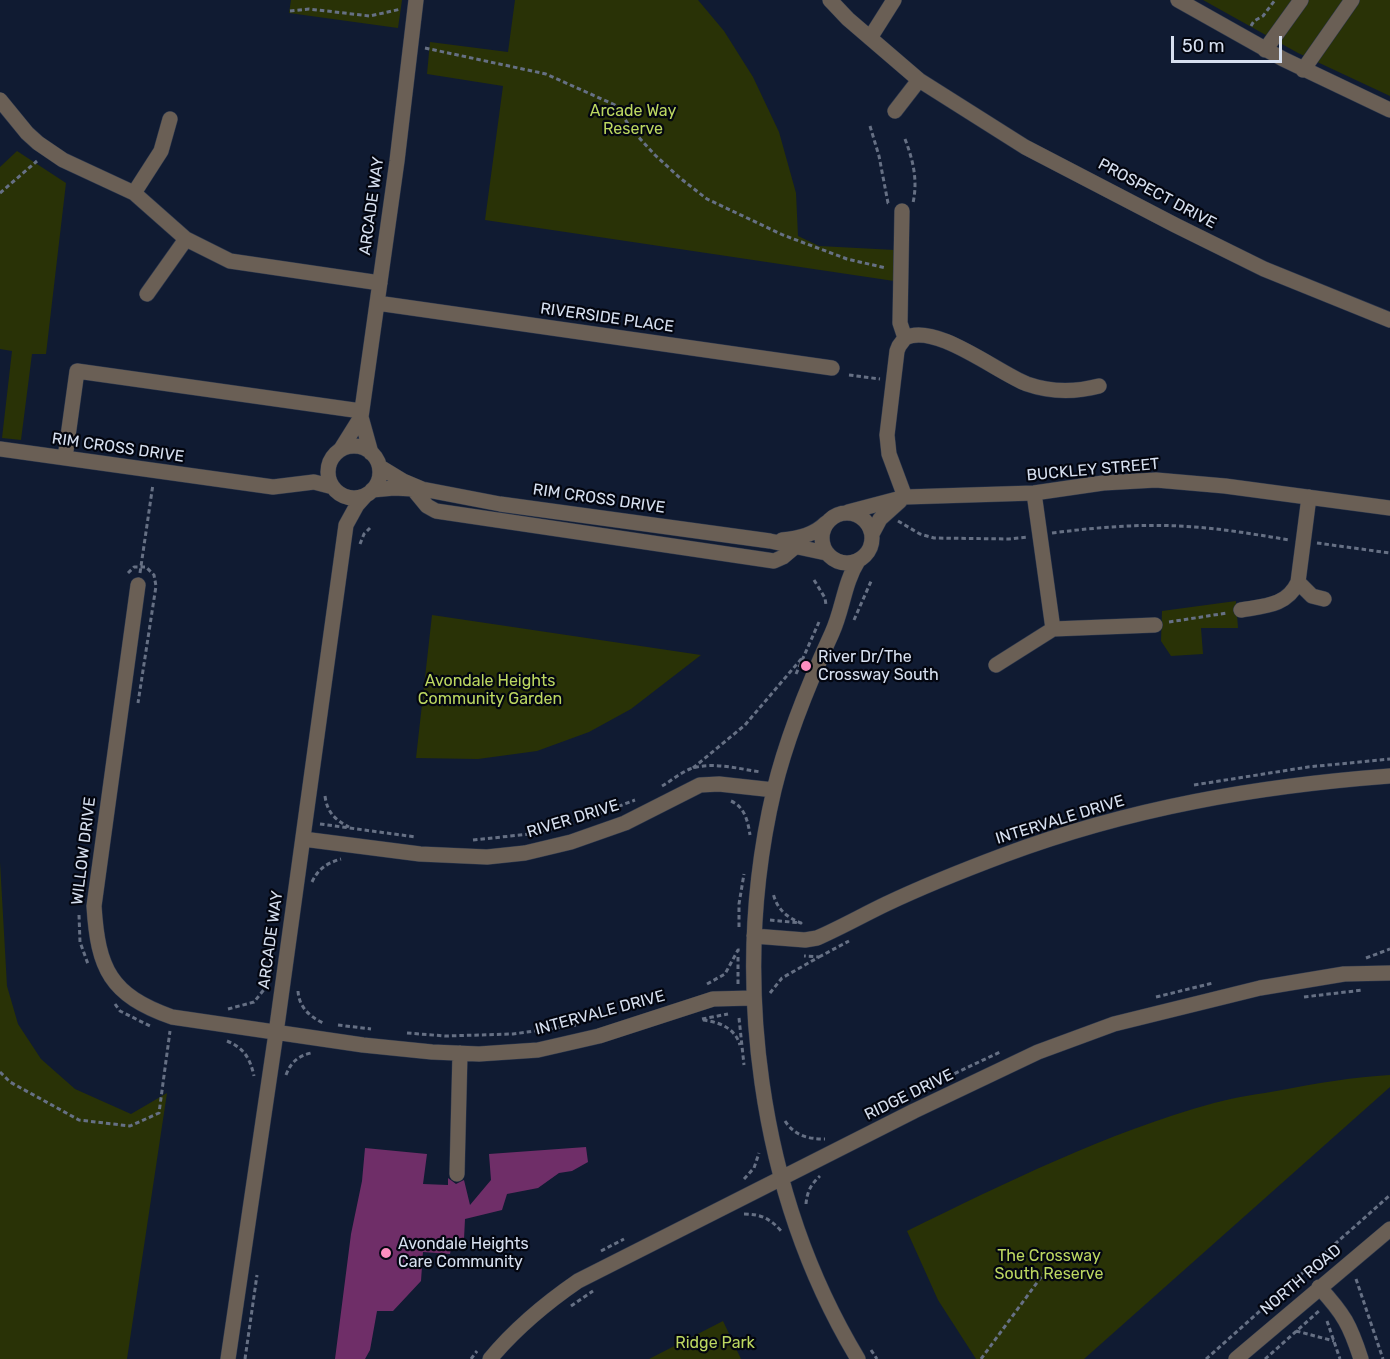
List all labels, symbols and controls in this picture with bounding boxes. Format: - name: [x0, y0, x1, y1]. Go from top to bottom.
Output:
- scale bar: [1174, 24, 1285, 62]
- text: 50 m: [1182, 35, 1225, 57]
- park label: Arcade Way Reserve: [590, 101, 676, 139]
- street label: ARCADE WAY: [356, 155, 388, 257]
- street label: PROSPECT DRIVE: [1095, 155, 1219, 233]
- street label: RIVERSIDE PLACE: [539, 299, 675, 337]
- street label: RIM CROSS DRIVE: [51, 429, 185, 467]
- street label: BUCKLEY STREET: [1026, 455, 1160, 485]
- street label: RIM CROSS DRIVE: [532, 480, 666, 518]
- place label: River Dr/The Crossway South: [818, 647, 939, 685]
- marker: River Dr/The Crossway South: [799, 659, 813, 673]
- park label: Avondale Heights Community Garden: [418, 671, 562, 709]
- street label: INTERVALE DRIVE: [993, 791, 1127, 849]
- street label: WILLOW DRIVE: [68, 796, 100, 906]
- street label: RIVER DRIVE: [525, 796, 621, 842]
- street label: ARCADE WAY: [255, 889, 287, 991]
- street label: INTERVALE DRIVE: [533, 986, 667, 1040]
- street label: RIDGE DRIVE: [861, 1065, 957, 1125]
- place label: Avondale Heights Care Community: [398, 1234, 529, 1272]
- street label: NORTH ROAD: [1257, 1241, 1345, 1319]
- marker: Avondale Heights Care Community: [379, 1246, 393, 1260]
- park label: The Crossway South Reserve: [995, 1246, 1103, 1284]
- park label: Ridge Park: [675, 1333, 755, 1353]

